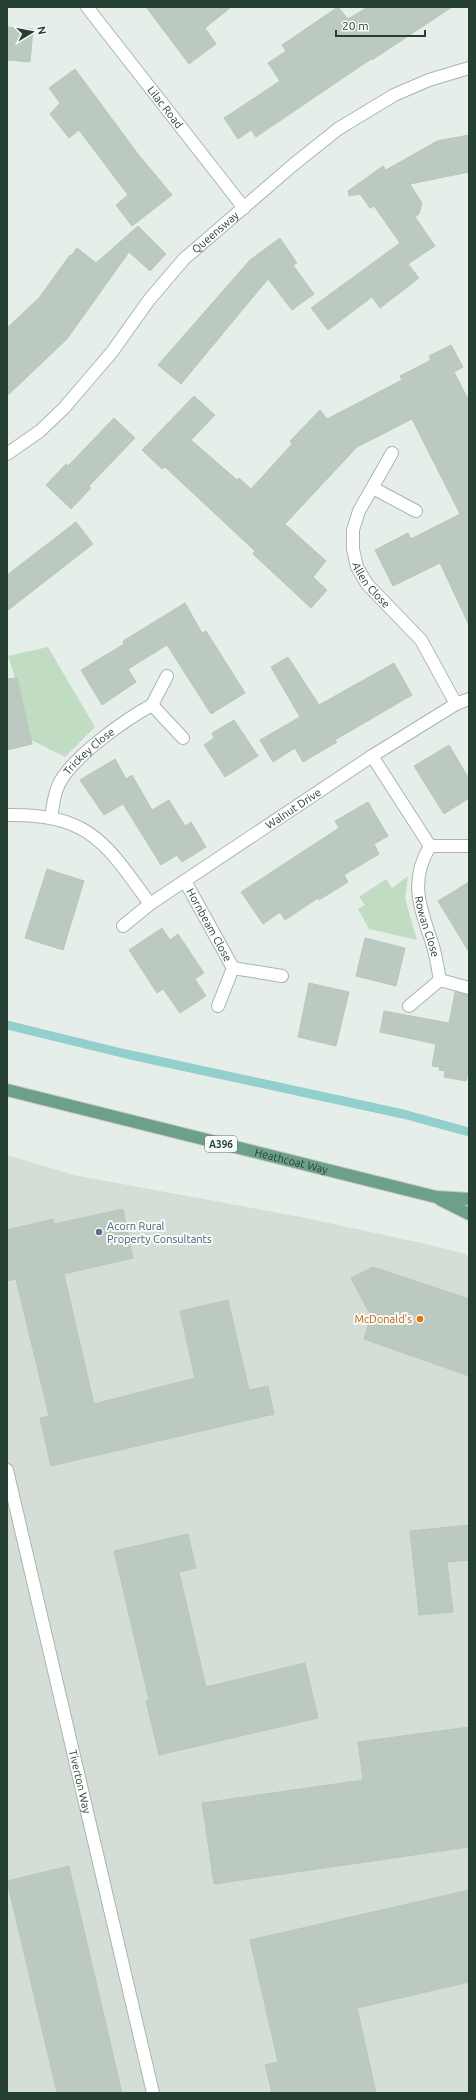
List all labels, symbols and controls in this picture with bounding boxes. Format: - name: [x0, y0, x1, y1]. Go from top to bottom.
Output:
- north arrow: [12, 12, 52, 52]
- scale bar: [336, 12, 425, 38]
- text: 20 m: [342, 19, 369, 32]
- text: N: [35, 25, 48, 35]
- street label: Lilac Road: [145, 84, 185, 130]
- street label: Queensway: [189, 208, 241, 256]
- street label: Allen Close: [350, 561, 393, 610]
- street label: Trickey Close: [61, 725, 117, 777]
- street label: Walnut Drive: [263, 786, 323, 831]
- street label: Hornbeam Close: [184, 886, 234, 963]
- street label: Rowan Close: [413, 895, 441, 958]
- road number: A396: [205, 1136, 237, 1152]
- street label: Heathcoat Way: [253, 1146, 330, 1176]
- place label: Acorn Rural Property Consultants: [107, 1220, 212, 1245]
- marker: Acorn Rural Property Consultants: [94, 1227, 104, 1237]
- place label: McDonald's: [354, 1313, 412, 1325]
- marker: McDonald's: [415, 1314, 425, 1324]
- street label: Tiverton Way: [67, 1748, 93, 1815]

